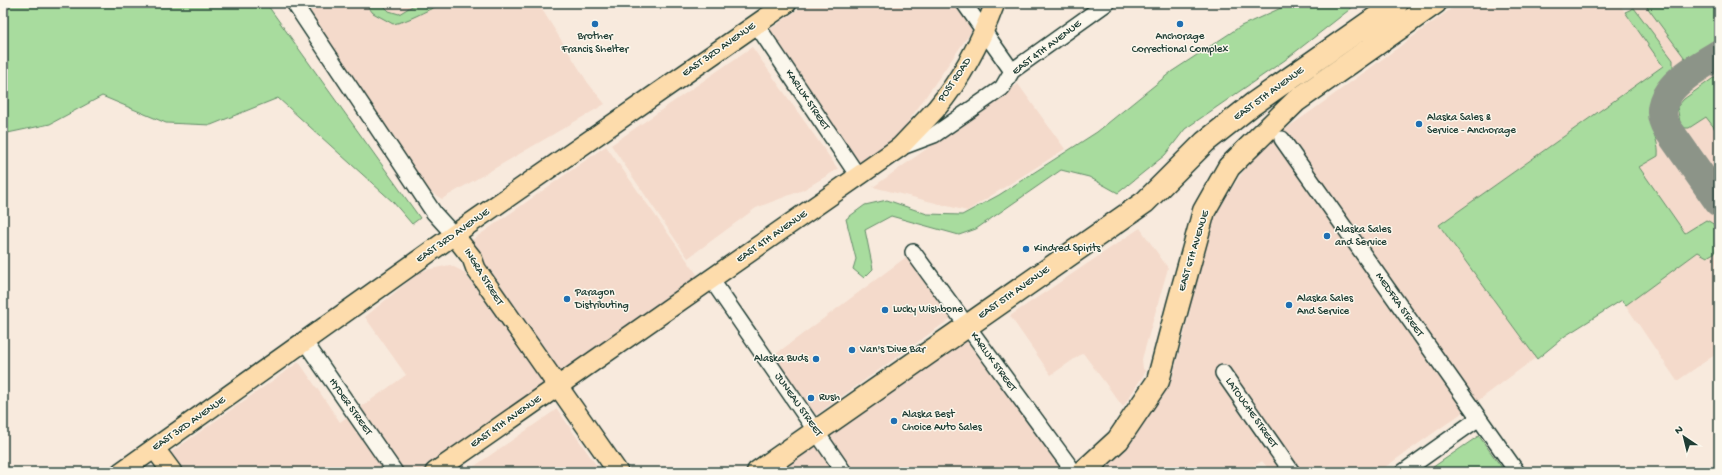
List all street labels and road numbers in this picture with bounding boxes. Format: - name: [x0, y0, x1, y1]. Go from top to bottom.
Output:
- street label: EAST 4TH AVENUE: [1010, 17, 1085, 78]
- street label: EAST 3RD AVENUE: [680, 20, 759, 80]
- street label: POST ROAD: [935, 55, 975, 105]
- street label: EAST 5TH AVENUE: [1231, 64, 1307, 124]
- street label: KARLUK STREET: [782, 67, 832, 133]
- street label: EAST 3RD AVENUE: [414, 206, 493, 266]
- street label: EAST 4TH AVENUE: [734, 207, 811, 266]
- street label: EAST 6TH AVENUE: [1176, 208, 1212, 293]
- street label: INGRA STREET: [461, 246, 506, 308]
- street label: EAST 5TH AVENUE: [976, 263, 1053, 322]
- street label: MEDFRA STREET: [1373, 271, 1426, 340]
- street label: KARLUK STREET: [967, 330, 1019, 395]
- street label: JUNEAU STREET: [772, 371, 825, 440]
- street label: HYDER STREET: [326, 376, 375, 438]
- street label: LATOUCHE STREET: [1222, 376, 1280, 451]
- street label: EAST 4TH AVENUE: [468, 392, 545, 451]
- street label: EAST 3RD AVENUE: [150, 394, 229, 454]

